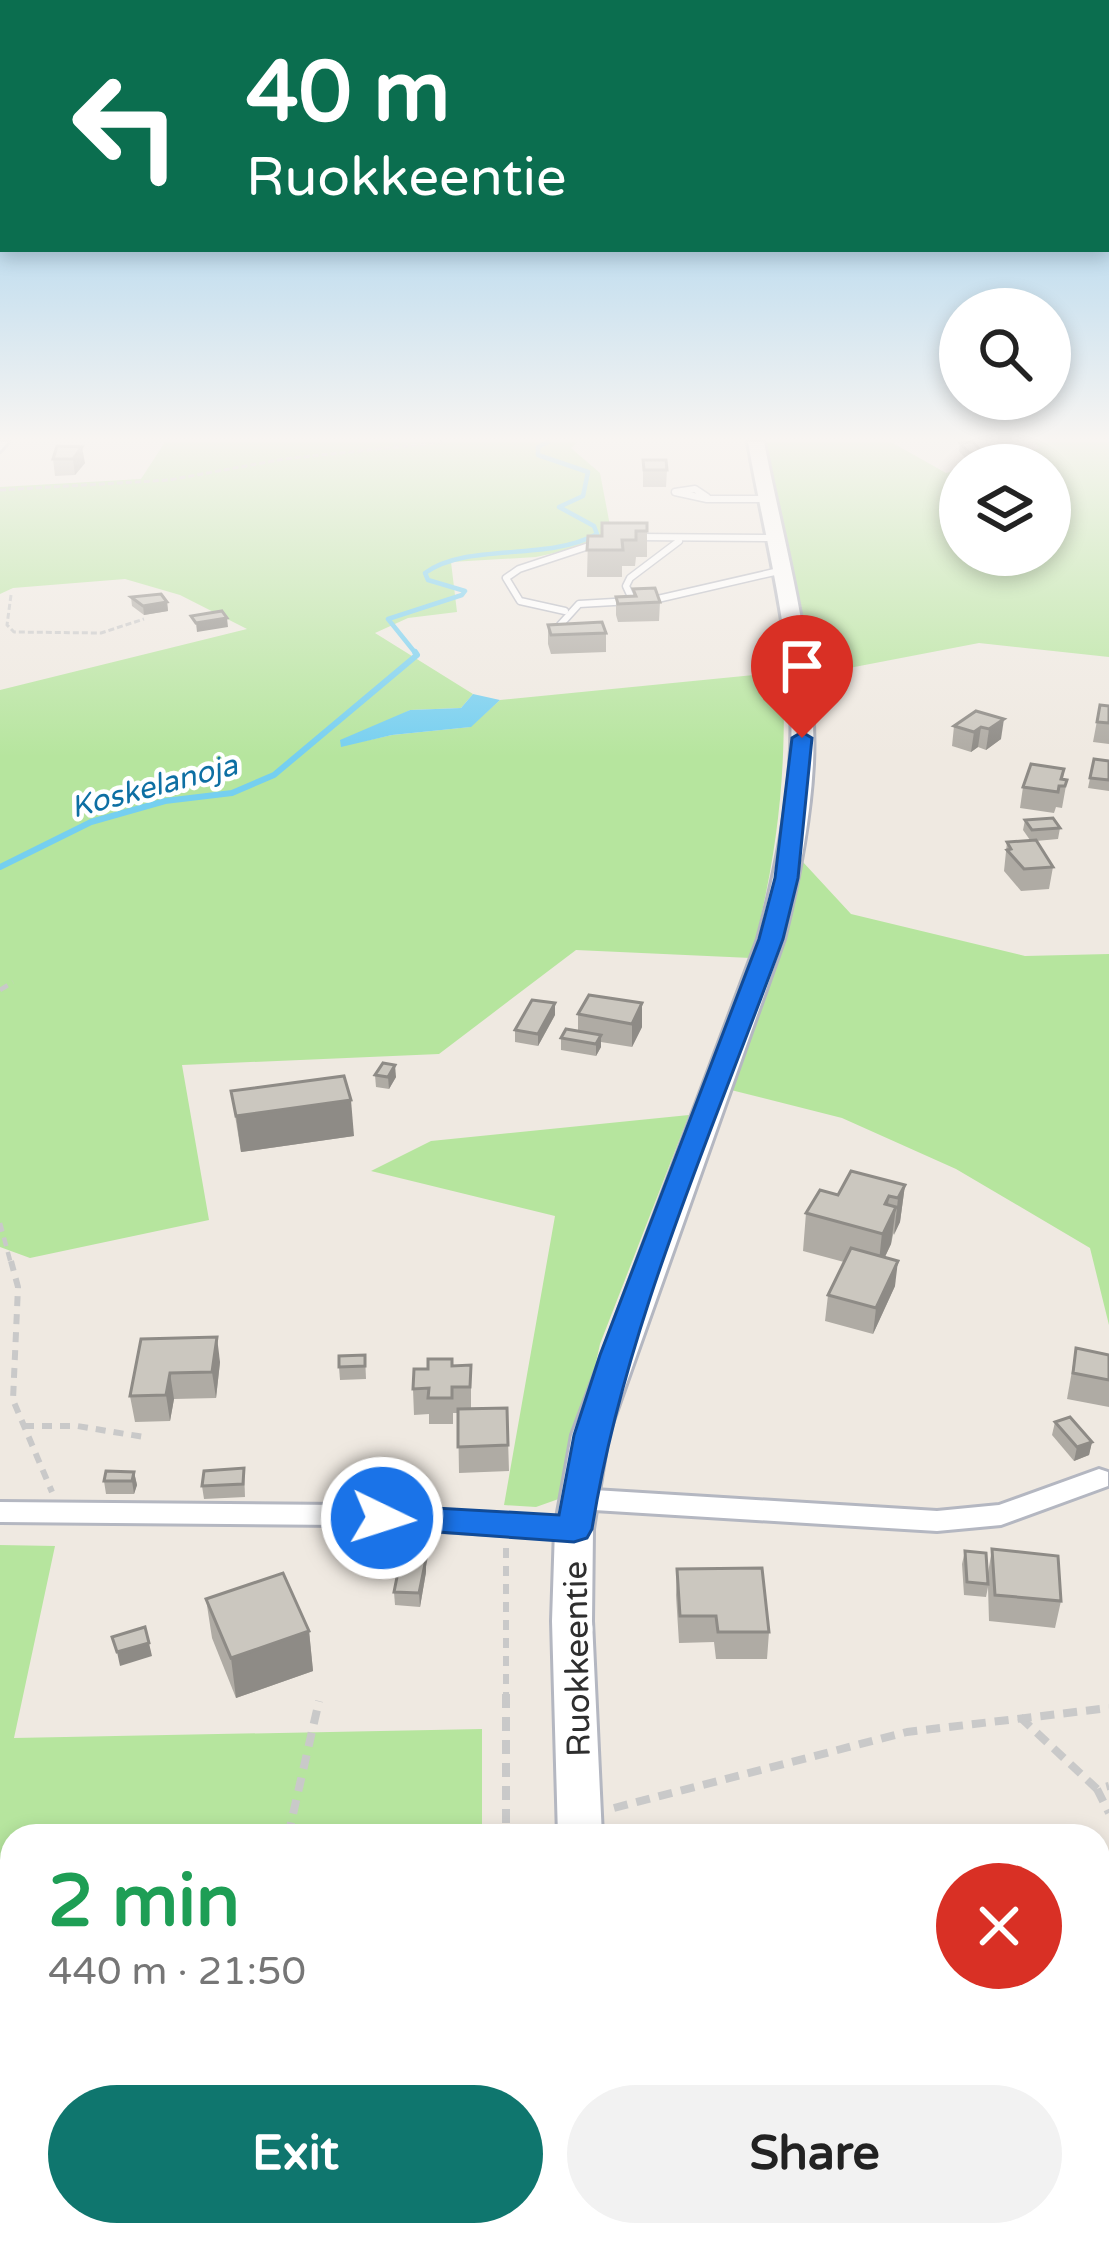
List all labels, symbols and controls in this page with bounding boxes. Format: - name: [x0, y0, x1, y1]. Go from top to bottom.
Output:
- text: 40 m: [246, 43, 450, 144]
- icon: left: [48, 48, 204, 204]
- text: Ruokkeentie: [246, 145, 567, 210]
- map controls: [939, 288, 1071, 576]
- button: search: [939, 288, 1071, 420]
- button: layers: [939, 444, 1071, 576]
- pin: [751, 615, 853, 738]
- icon: arrive: [769, 633, 835, 699]
- water label: Koskelanoja: [67, 746, 243, 826]
- position arrow: [319, 1455, 445, 1581]
- street label: Ruokkeentie: [556, 1561, 599, 1757]
- text: 2 min: [48, 1859, 240, 1946]
- button: close: [936, 1863, 1062, 1989]
- text: 440 m · 21:50: [48, 1948, 306, 1995]
- button: Exit: [48, 2085, 543, 2223]
- button: Share: [567, 2085, 1062, 2223]

